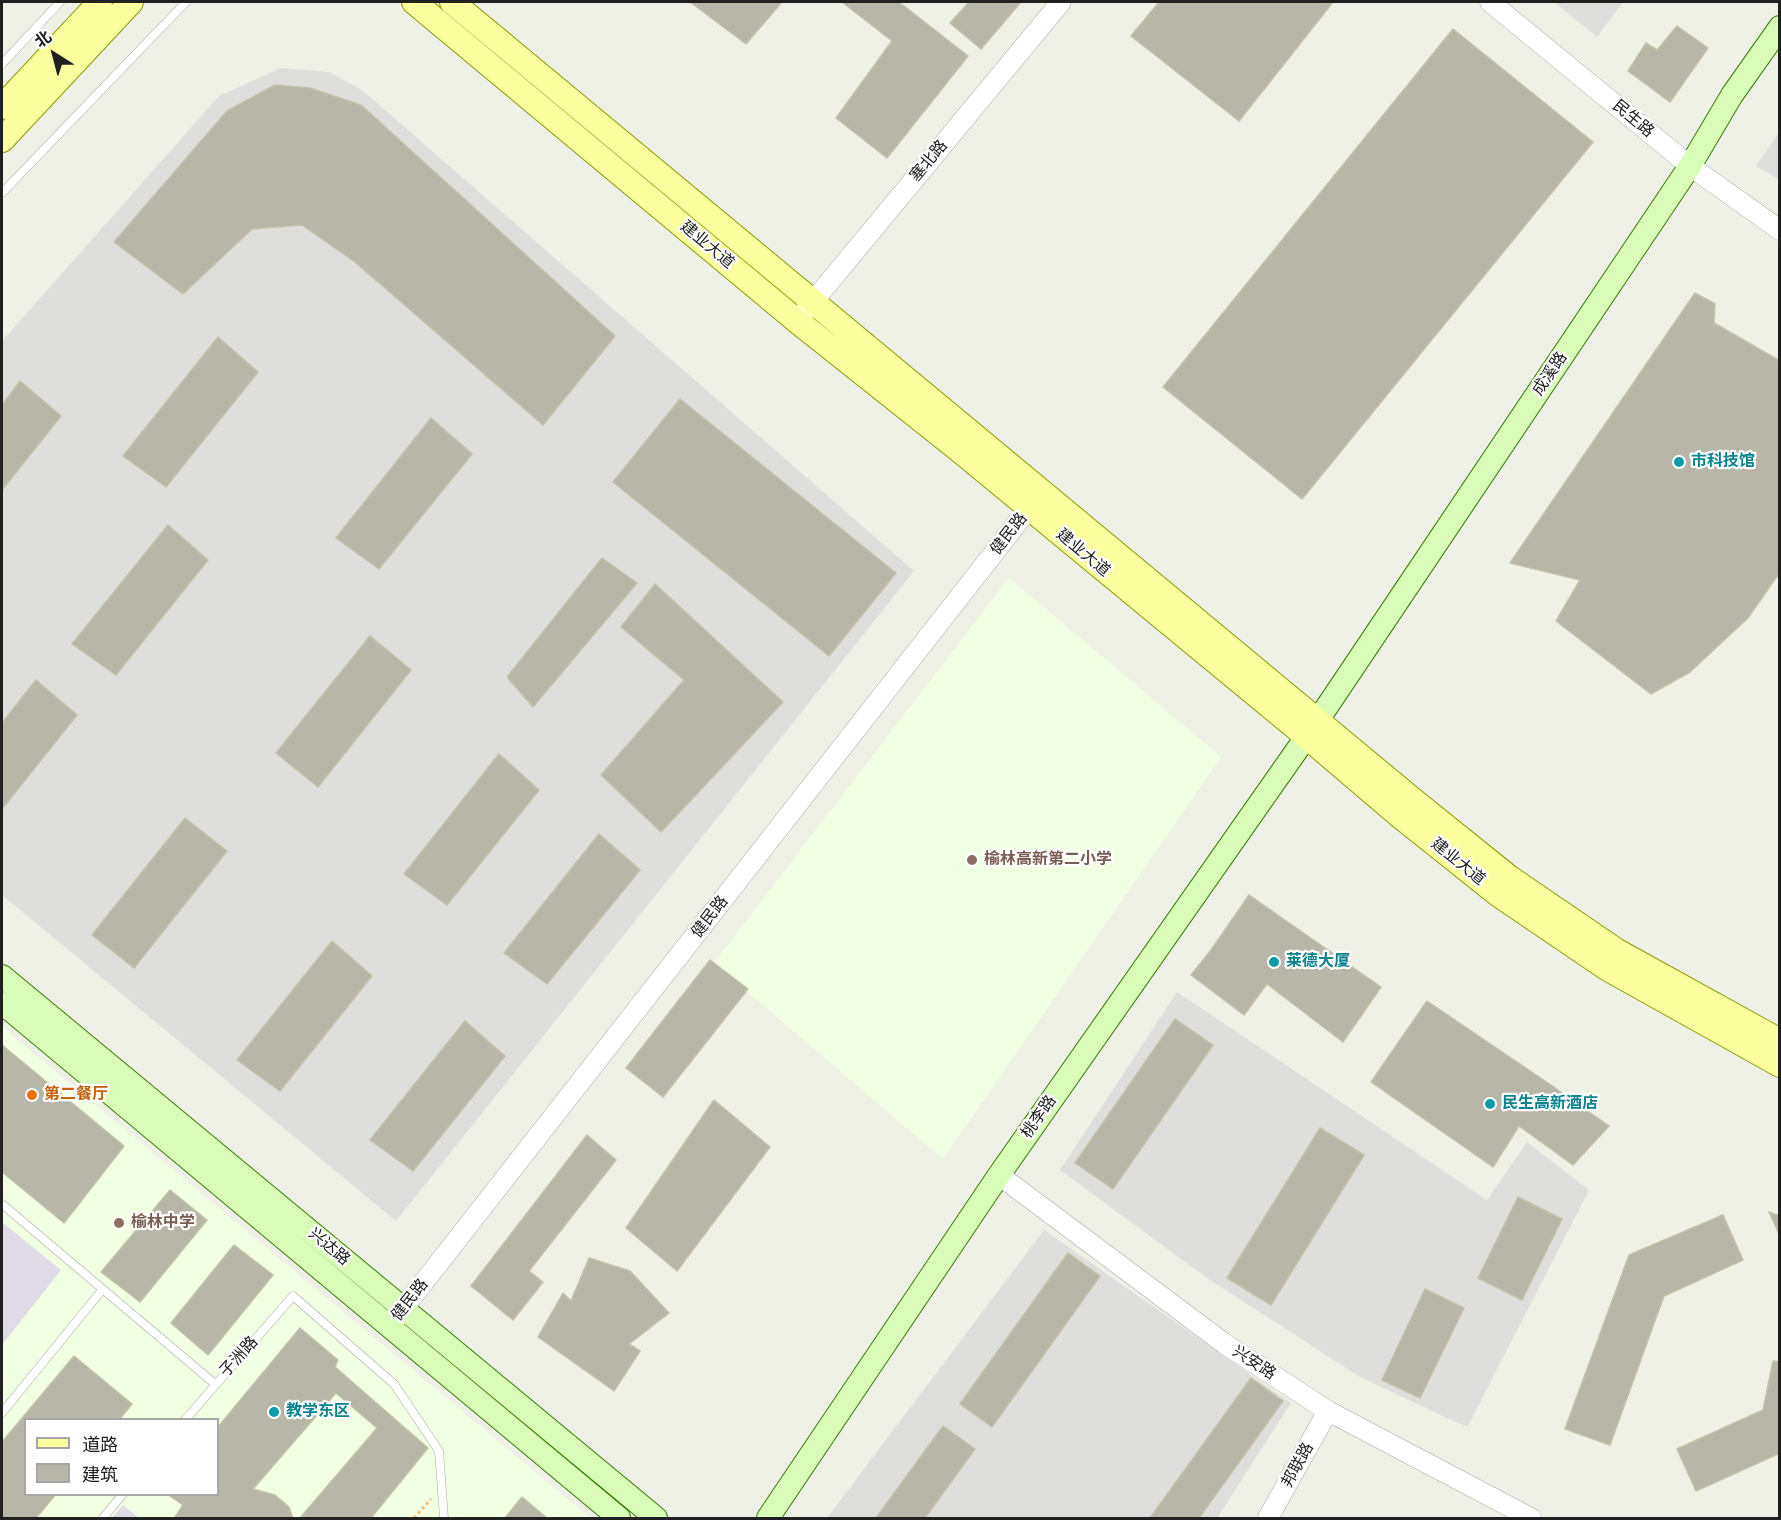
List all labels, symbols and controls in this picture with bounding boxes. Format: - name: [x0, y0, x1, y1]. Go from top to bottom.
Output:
- north arrow: [24, 24, 84, 84]
- text: 北: [31, 27, 55, 51]
- street label: 民生路: [1608, 96, 1658, 142]
- street label: 塞北路: [906, 136, 952, 186]
- street label: 建业大道: [676, 217, 738, 273]
- street label: 成溪路: [1529, 349, 1571, 399]
- place label: 市科技馆: [1691, 452, 1755, 472]
- marker: 市科技馆: [1672, 455, 1686, 469]
- street label: 健民路: [987, 509, 1031, 559]
- street label: 建业大道: [1052, 525, 1114, 581]
- street label: 建业大道: [1427, 834, 1489, 890]
- place label: 榆林高新第二小学: [984, 850, 1112, 870]
- marker: 榆林高新第二小学: [965, 853, 979, 867]
- street label: 健民路: [688, 892, 732, 942]
- place label: 莱德大厦: [1286, 952, 1350, 972]
- marker: 莱德大厦: [1267, 955, 1281, 969]
- place label: 第二餐厅: [44, 1085, 108, 1105]
- marker: 第二餐厅: [25, 1088, 39, 1102]
- street label: 桃李路: [1017, 1092, 1061, 1142]
- place label: 民生高新酒店: [1502, 1094, 1598, 1114]
- marker: 民生高新酒店: [1483, 1097, 1497, 1111]
- place label: 榆林中学: [131, 1213, 195, 1233]
- marker: 榆林中学: [112, 1216, 126, 1230]
- street label: 兴达路: [304, 1224, 354, 1270]
- street label: 健民路: [388, 1275, 432, 1325]
- street label: 子洲路: [216, 1333, 262, 1381]
- street label: 兴安路: [1229, 1342, 1279, 1384]
- place label: 教学东区: [286, 1402, 350, 1422]
- marker: 教学东区: [267, 1405, 281, 1419]
- legend: [24, 1418, 219, 1496]
- text: 道路: [82, 1434, 118, 1456]
- street label: 邦联路: [1278, 1439, 1318, 1491]
- text: 建筑: [82, 1464, 118, 1486]

